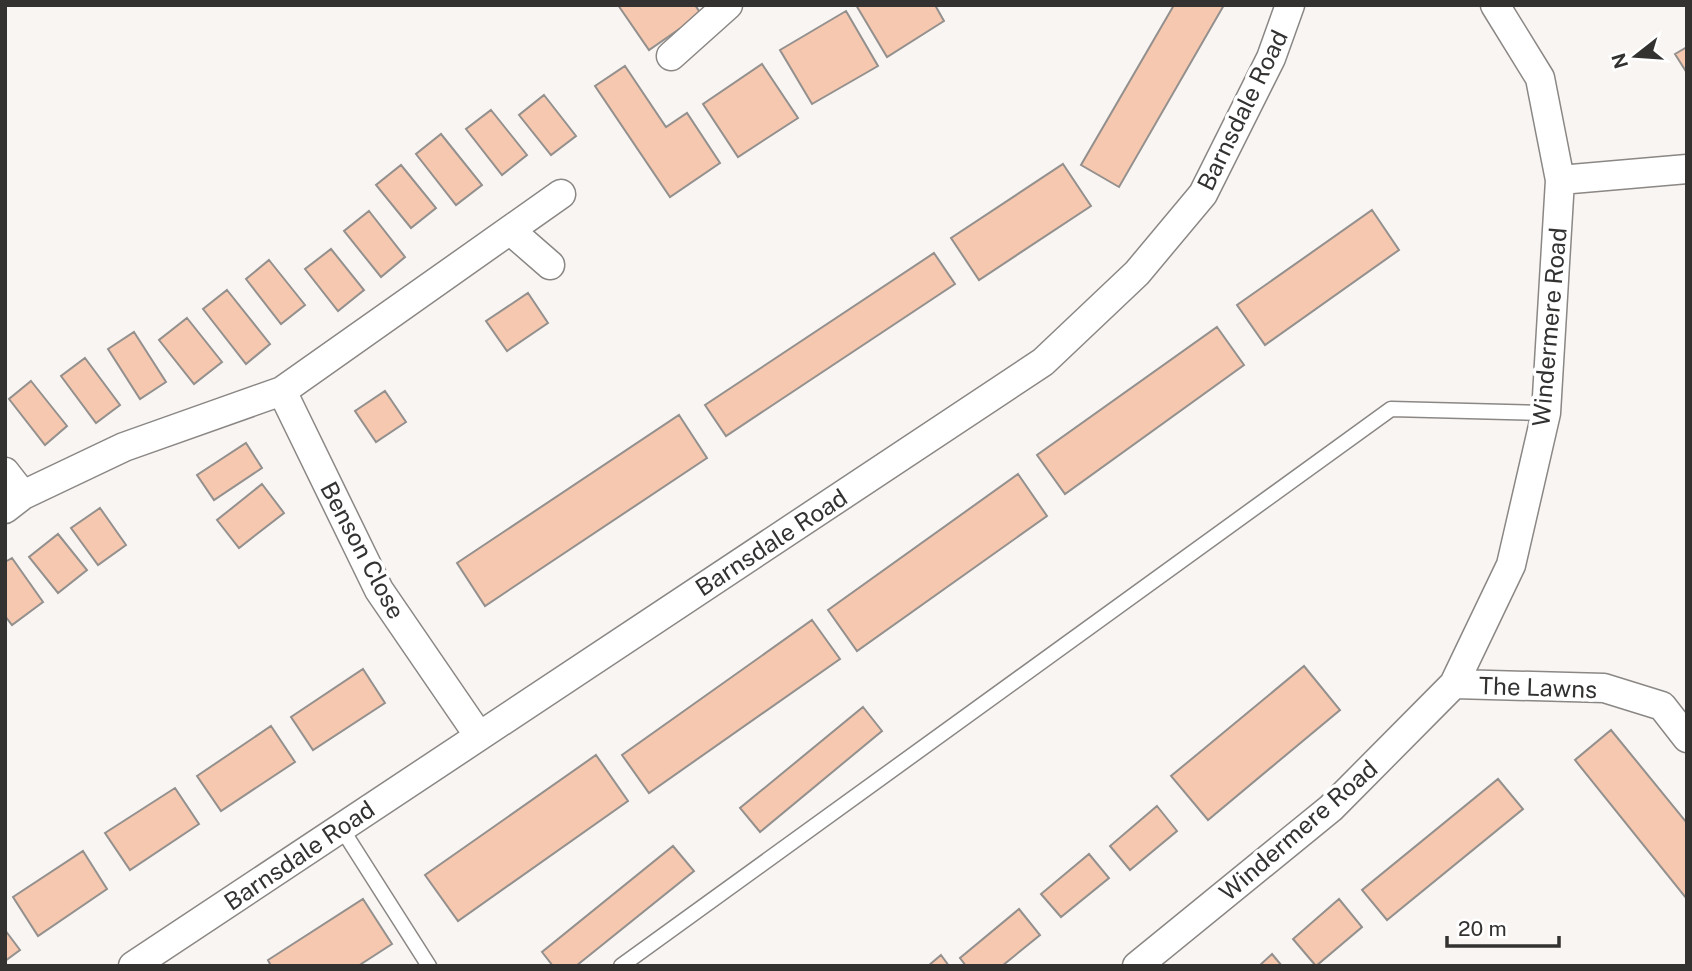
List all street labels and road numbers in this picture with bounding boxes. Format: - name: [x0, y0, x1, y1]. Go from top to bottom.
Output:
- street label: Barnsdale Road: [1191, 25, 1293, 195]
- street label: Windermere Road: [1526, 226, 1572, 428]
- street label: Benson Close: [315, 477, 411, 623]
- street label: Barnsdale Road: [690, 483, 852, 601]
- street label: The Lawns: [1478, 671, 1598, 703]
- street label: Windermere Road: [1213, 754, 1383, 906]
- street label: Barnsdale Road: [219, 794, 379, 916]

